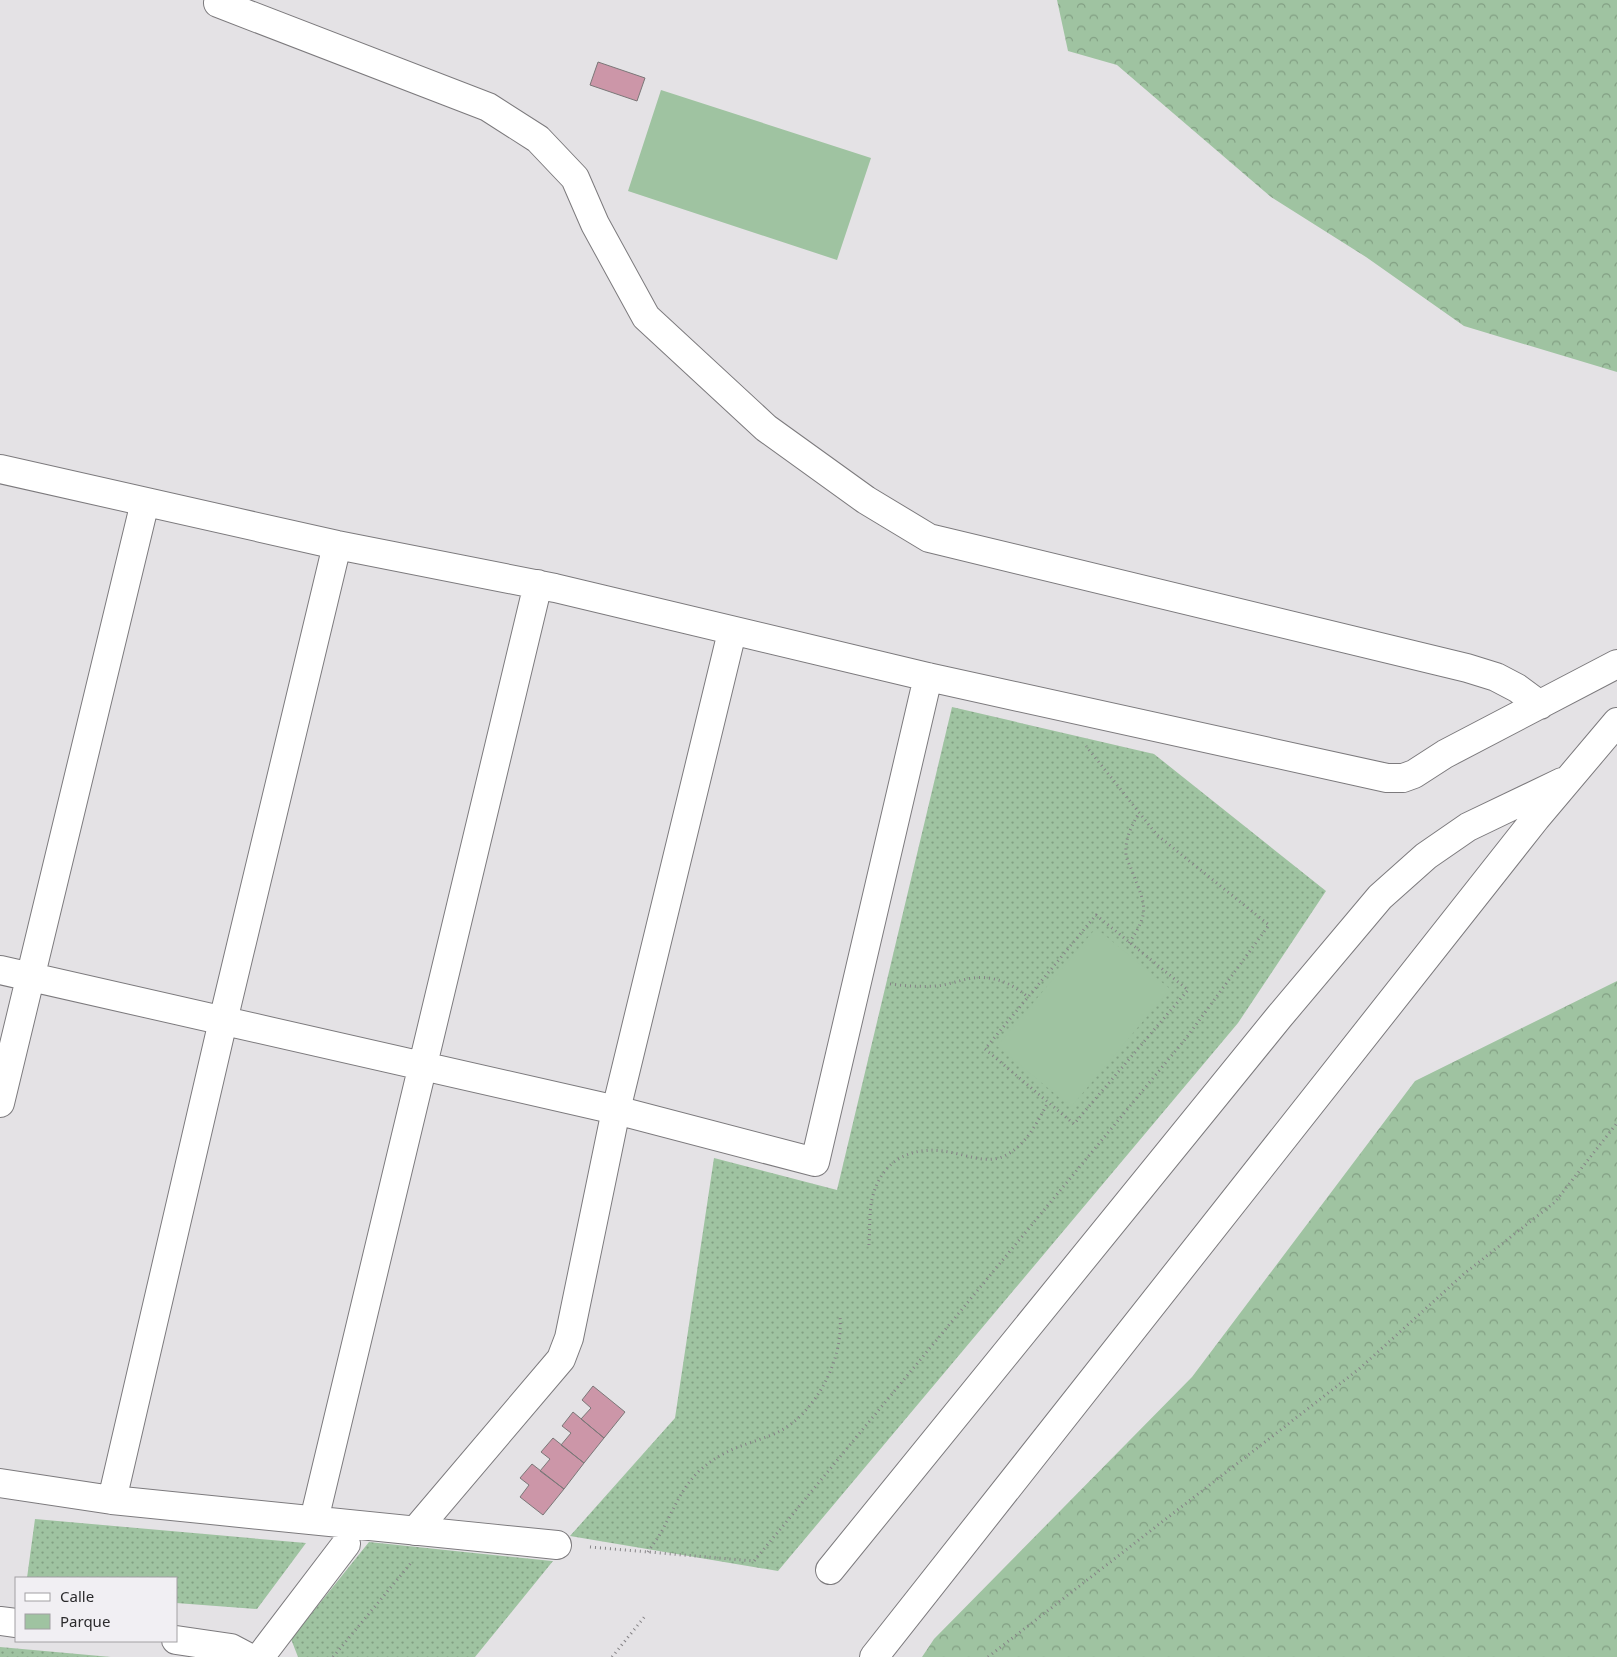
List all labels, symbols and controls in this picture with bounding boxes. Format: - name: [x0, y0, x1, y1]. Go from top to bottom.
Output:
- legend: [15, 1577, 178, 1642]
- text: Calle: [60, 1586, 94, 1606]
- text: Parque: [60, 1611, 110, 1631]

